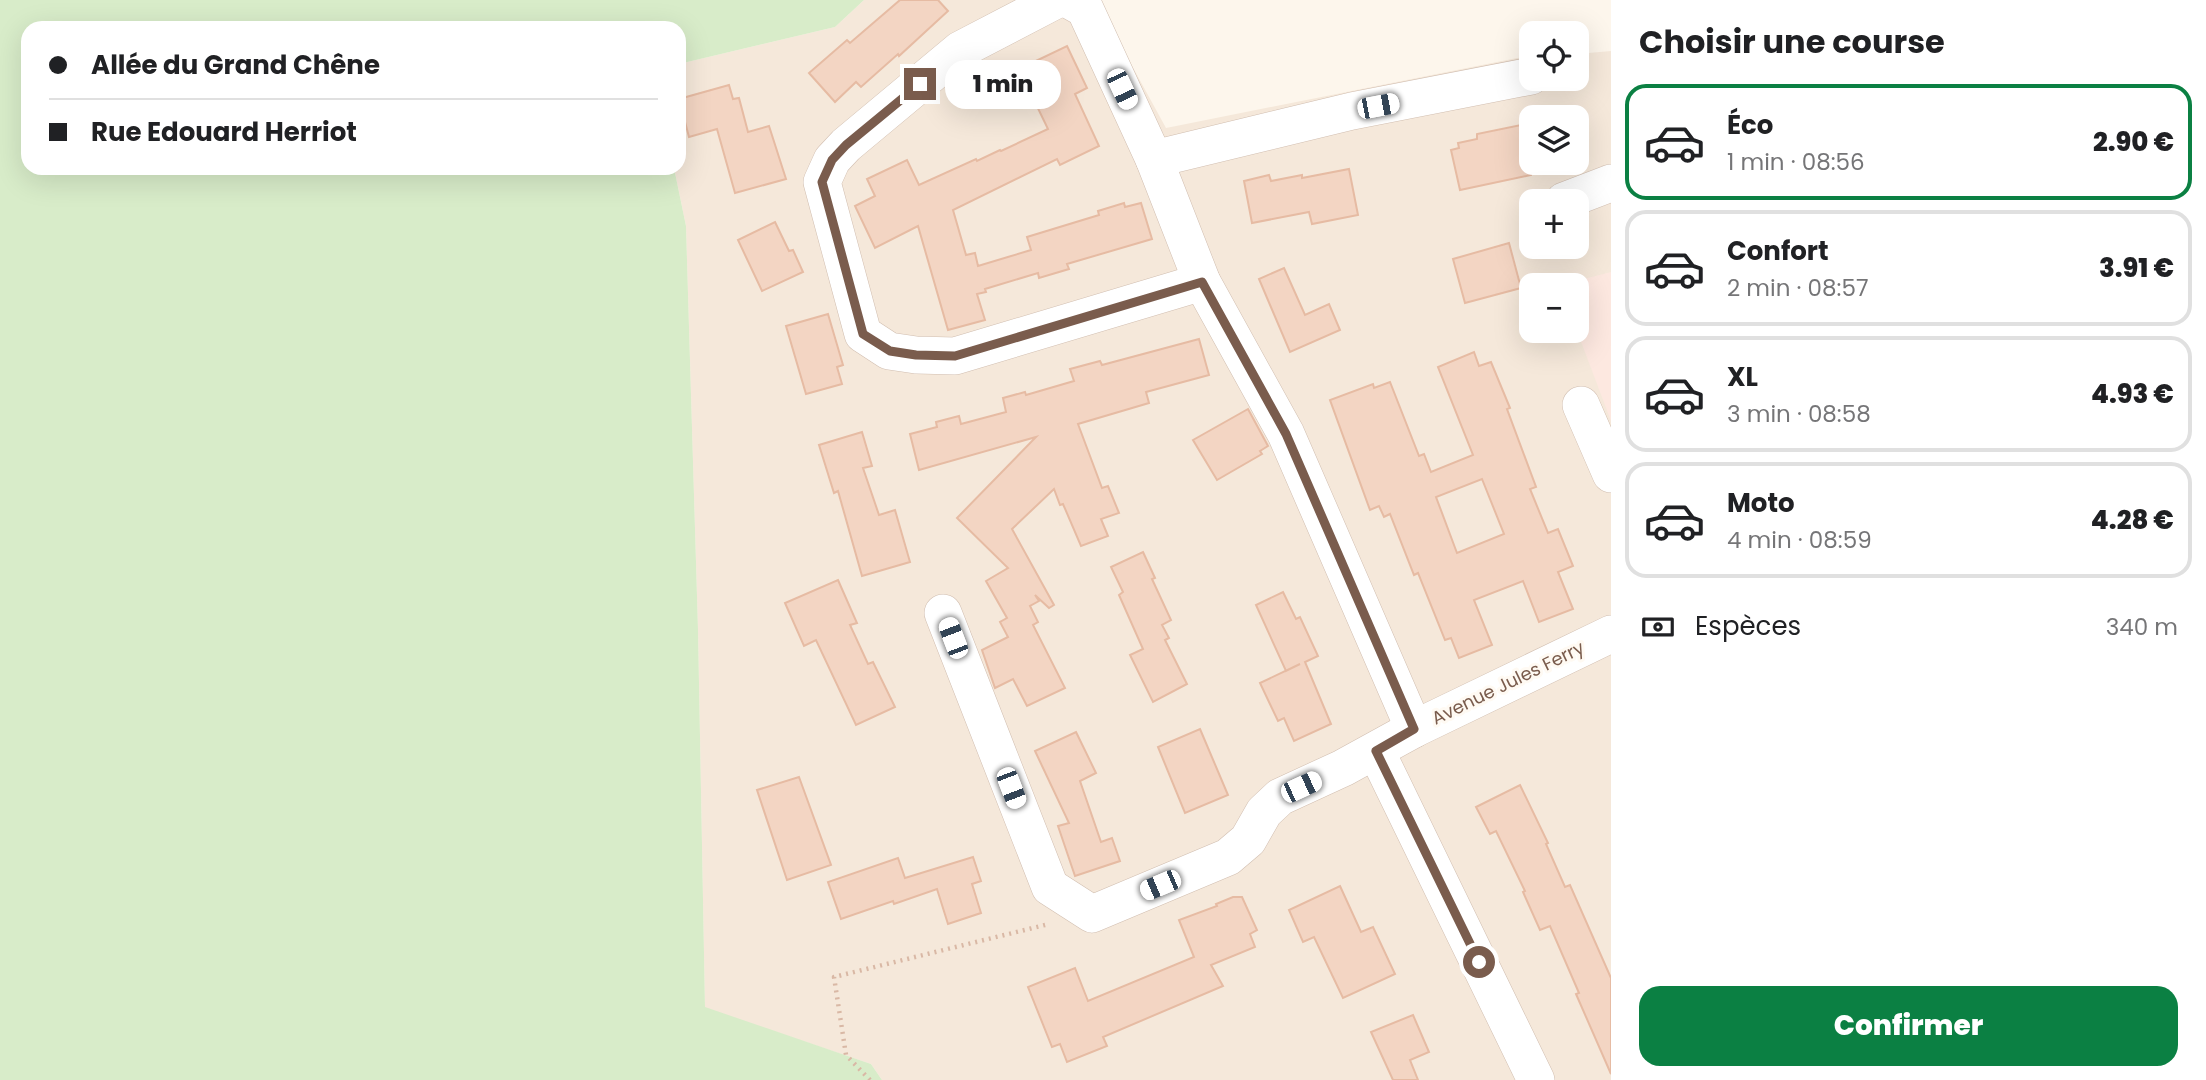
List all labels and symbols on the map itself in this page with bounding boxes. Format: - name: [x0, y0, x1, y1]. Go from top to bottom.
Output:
- callout: 1 min: [944, 60, 1060, 108]
- car: [1104, 66, 1141, 112]
- route end: [904, 68, 936, 100]
- car: [1356, 92, 1401, 120]
- car: [936, 615, 971, 661]
- street label: Avenue Jules Ferry: [1427, 635, 1588, 730]
- car: [994, 765, 1029, 811]
- car: [1278, 769, 1325, 805]
- car: [1137, 867, 1184, 903]
- route start: [1463, 946, 1495, 978]

